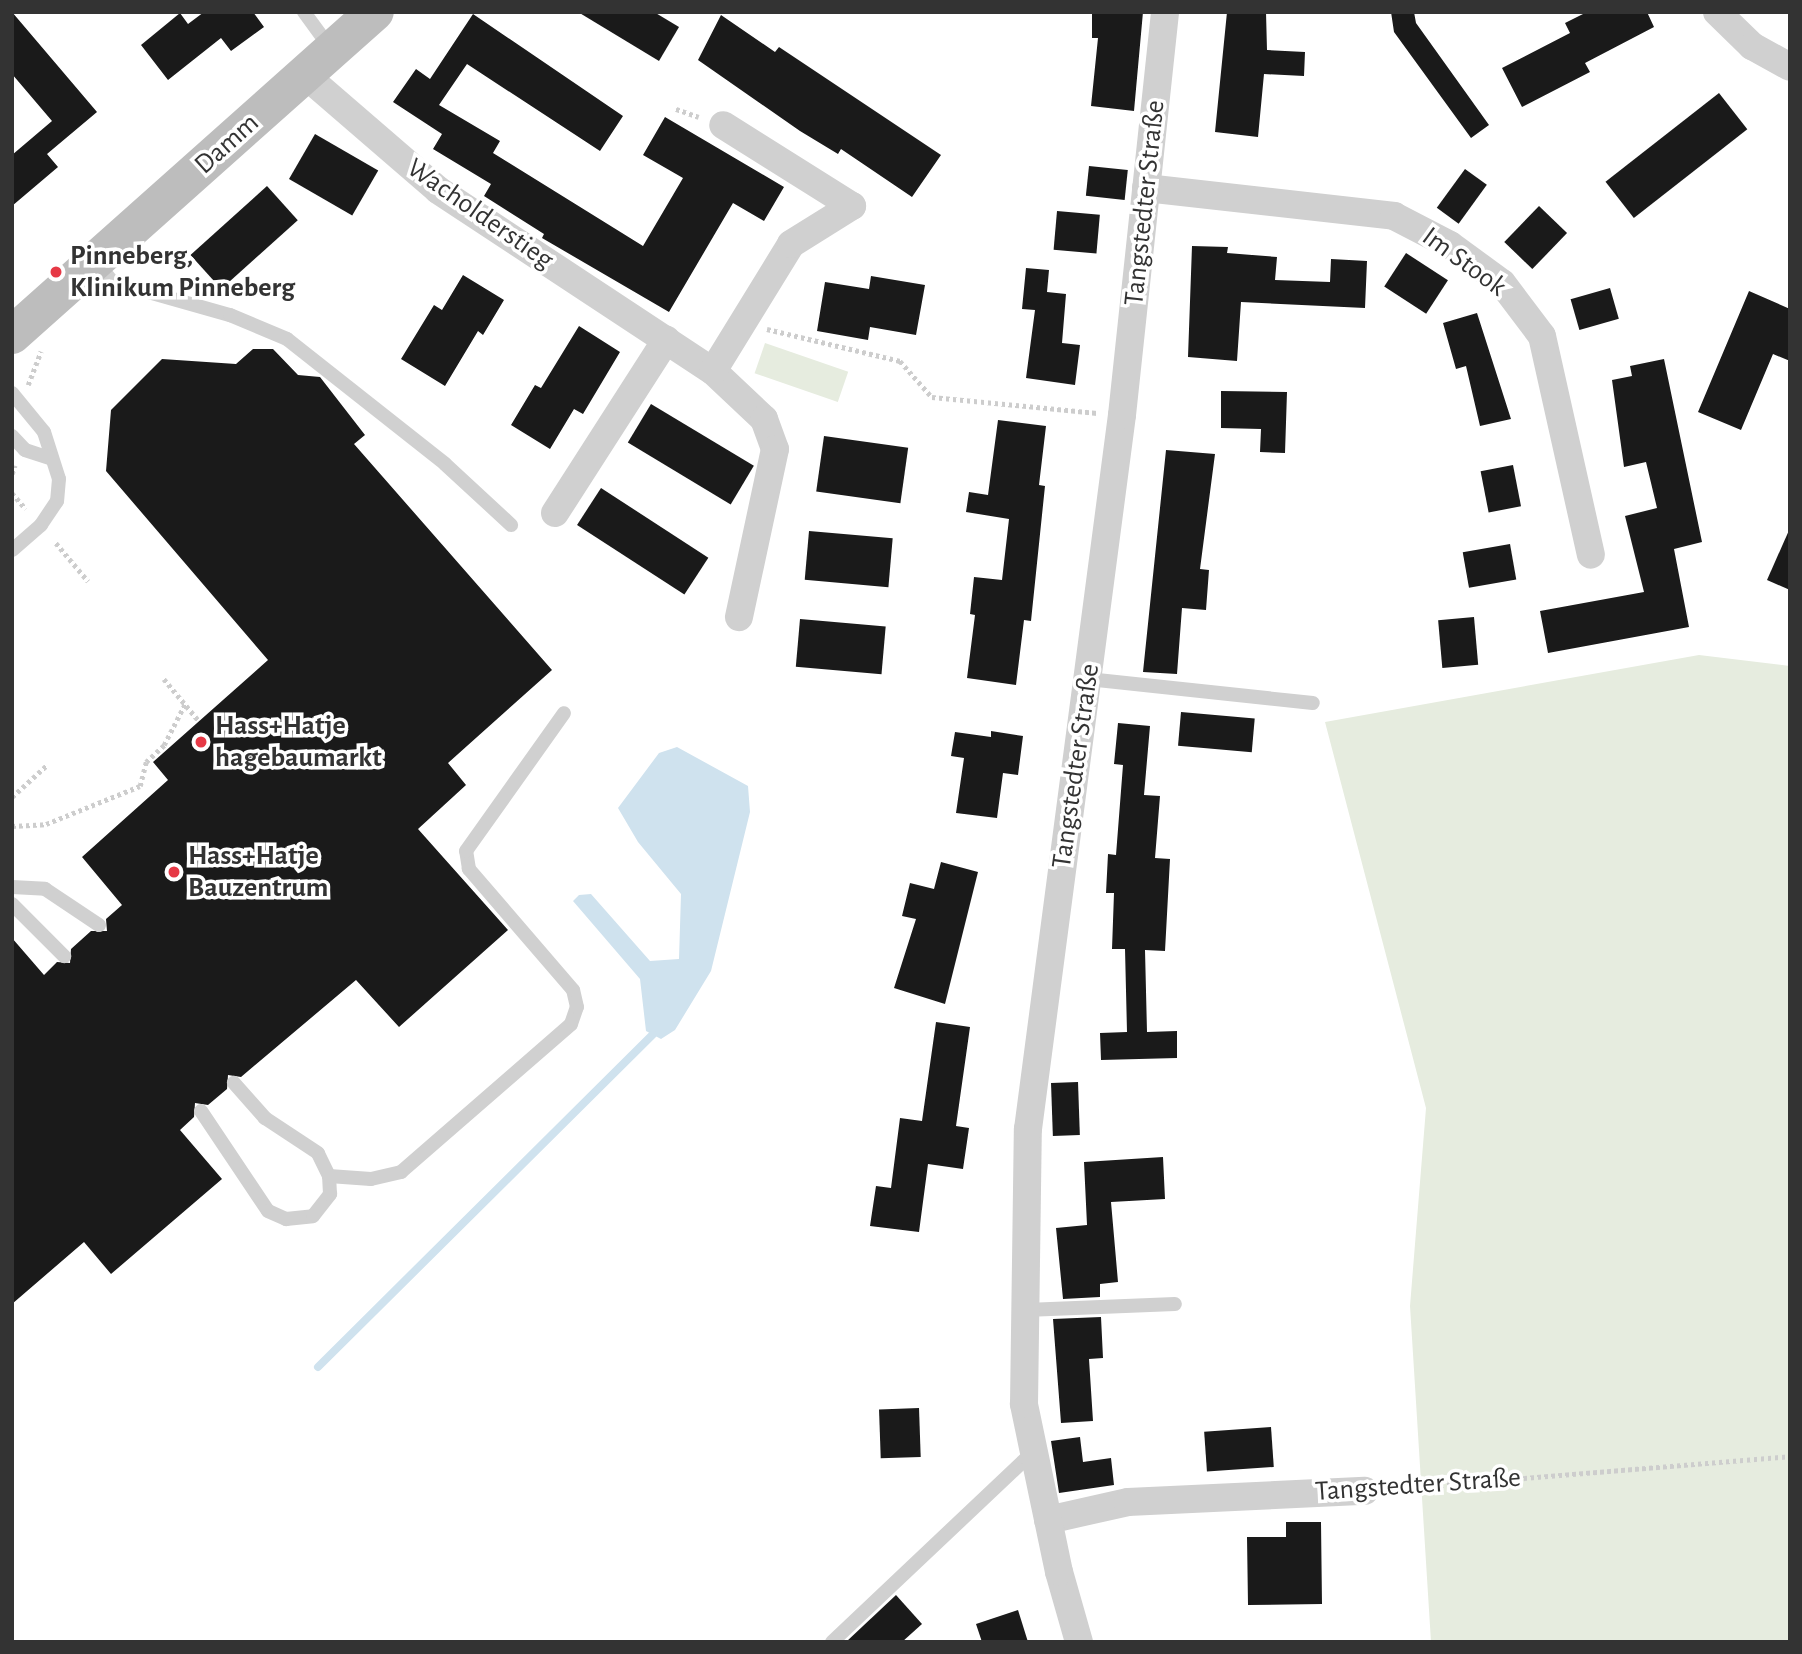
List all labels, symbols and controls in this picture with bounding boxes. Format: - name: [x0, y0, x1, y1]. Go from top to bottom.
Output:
- street label: Tangstedter Straße: [1118, 99, 1172, 307]
- street label: Damm: [188, 106, 266, 182]
- street label: Wacholderstieg: [400, 151, 560, 277]
- street label: Im Stook: [1415, 220, 1513, 304]
- place label: Pinneberg, Klinikum Pinneberg: [70, 239, 295, 305]
- marker: Pinneberg, Klinikum Pinneberg: [48, 264, 64, 280]
- street label: Tangstedter Straße: [1045, 662, 1107, 870]
- place label: Hass+Hatje hagebaumarkt: [215, 709, 382, 775]
- marker: Hass+Hatje hagebaumarkt: [193, 734, 209, 750]
- place label: Hass+Hatje Bauzentrum: [188, 839, 328, 905]
- marker: Hass+Hatje Bauzentrum: [166, 864, 182, 880]
- street label: Tangstedter Straße: [1314, 1461, 1522, 1509]

